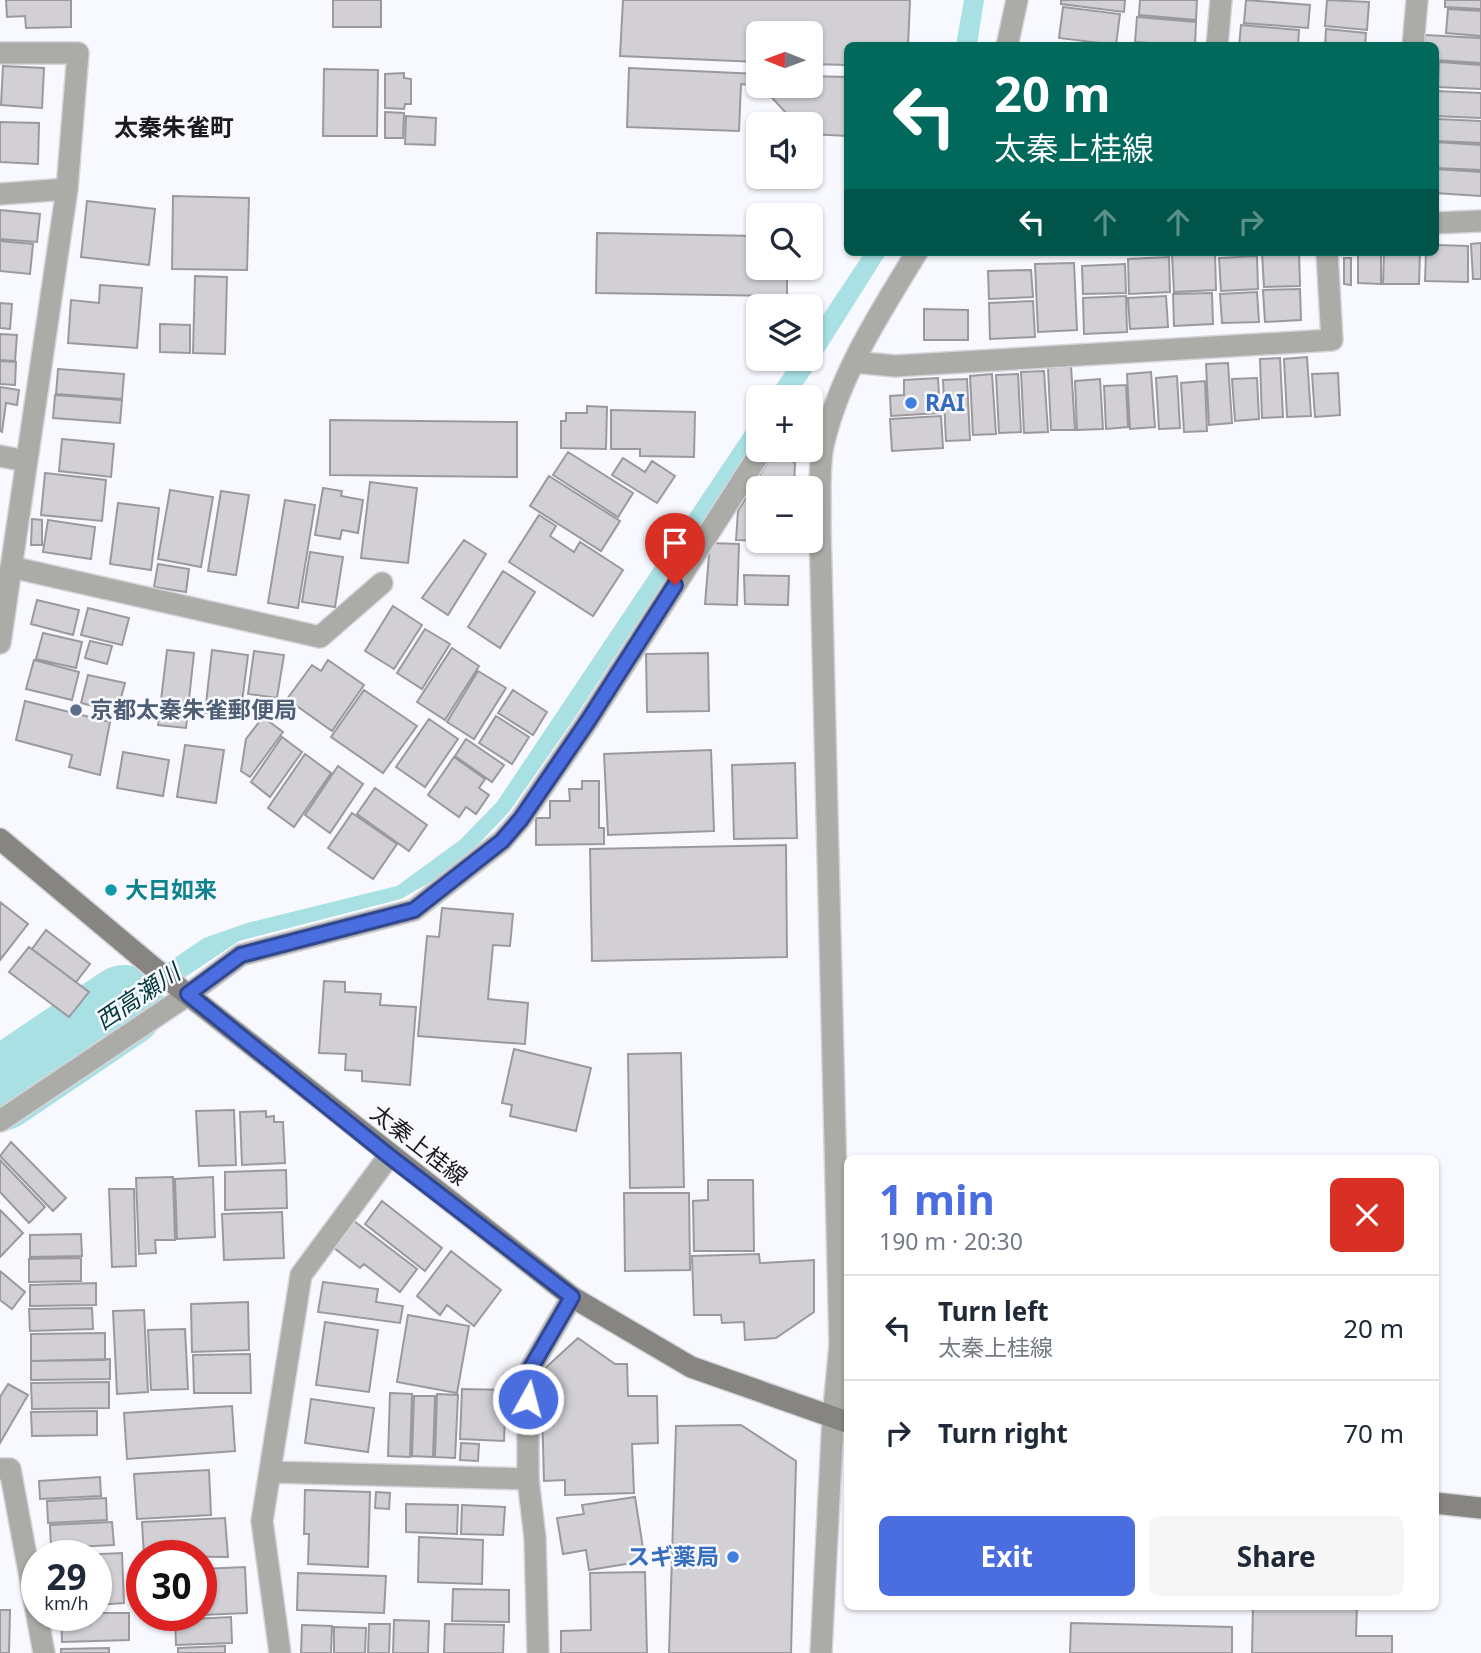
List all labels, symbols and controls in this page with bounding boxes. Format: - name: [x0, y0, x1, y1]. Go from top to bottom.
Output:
- north arrow: [746, 21, 822, 98]
- map controls: [746, 21, 823, 553]
- text: 20 m: [994, 60, 1111, 126]
- icon: left: [879, 70, 970, 161]
- district label: 太秦朱雀町: [114, 110, 234, 143]
- button: sound: [746, 112, 823, 189]
- text: 太秦上桂線: [994, 126, 1154, 169]
- button: search: [746, 203, 823, 280]
- icon: left: [1013, 203, 1051, 241]
- icon: ahead: [1086, 203, 1124, 241]
- icon: ahead: [1159, 203, 1197, 241]
- icon: right: [1232, 203, 1270, 241]
- button: layers: [746, 294, 823, 371]
- button: +: [746, 385, 823, 462]
- place label: RAI: [925, 386, 965, 418]
- marker: RAI: [903, 395, 919, 411]
- button: −: [746, 476, 823, 553]
- pin: [645, 513, 705, 585]
- icon: arrive: [656, 524, 694, 562]
- place label: 京都太秦朱雀郵便局: [90, 693, 297, 725]
- marker: 京都太秦朱雀郵便局: [68, 702, 84, 718]
- place label: 大日如来: [125, 873, 217, 905]
- marker: 大日如来: [103, 882, 119, 898]
- water label: 西高瀬川: [88, 954, 189, 1036]
- street label: 太秦上桂線: [364, 1096, 475, 1192]
- text: 1 min: [879, 1170, 995, 1227]
- button: close: [1330, 1178, 1404, 1252]
- text: 190 m · 20:30: [879, 1225, 1023, 1257]
- text: Turn left: [938, 1293, 1049, 1329]
- icon: left: [879, 1309, 917, 1347]
- text: 20 m: [1343, 1310, 1404, 1346]
- text: 太秦上桂線: [938, 1331, 1053, 1363]
- position arrow: [491, 1362, 565, 1436]
- icon: right: [879, 1414, 917, 1452]
- text: Turn right: [938, 1415, 1068, 1451]
- text: 70 m: [1343, 1415, 1404, 1451]
- button: Exit: [879, 1516, 1135, 1596]
- button: Share: [1149, 1516, 1404, 1596]
- speed limit sign: 30: [126, 1540, 217, 1631]
- place label: スギ薬局: [627, 1540, 719, 1572]
- marker: スギ薬局: [725, 1549, 741, 1565]
- text: 29: [46, 1553, 87, 1600]
- text: km/h: [44, 1591, 89, 1615]

